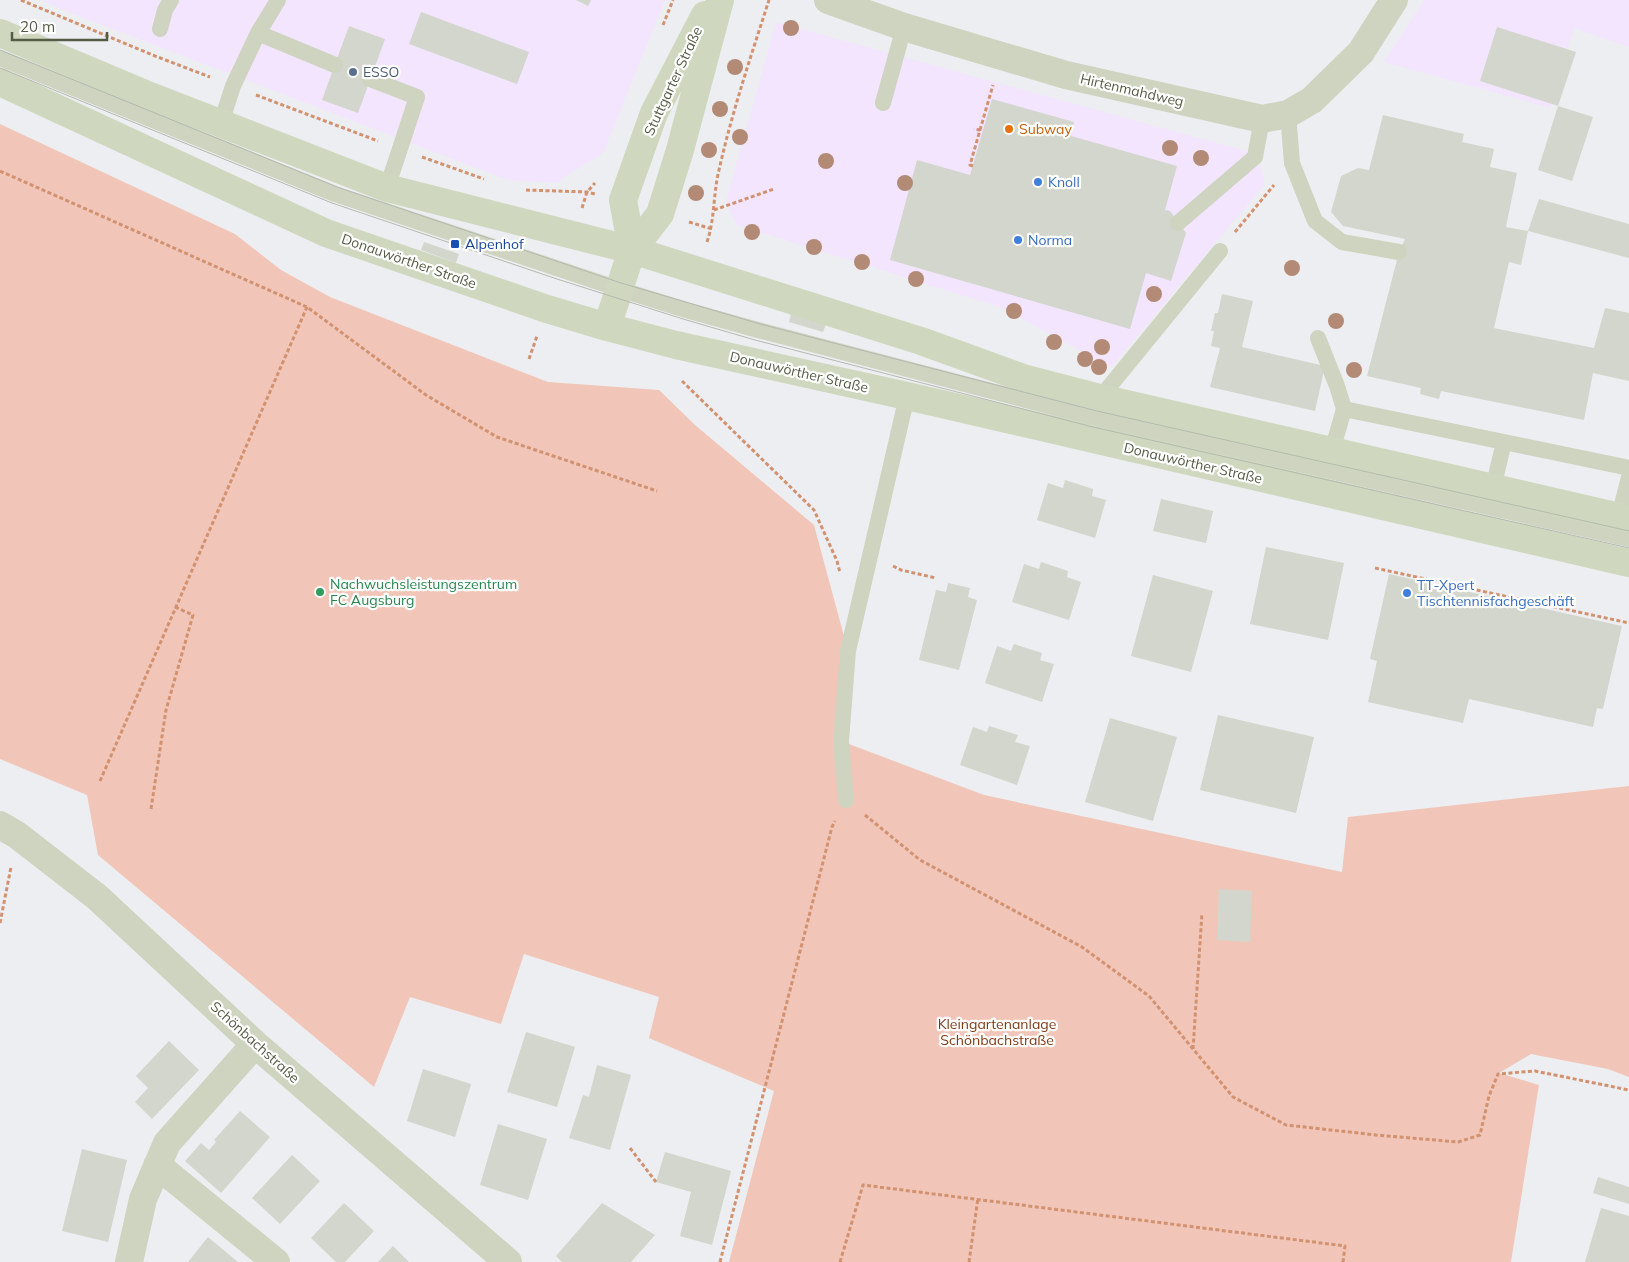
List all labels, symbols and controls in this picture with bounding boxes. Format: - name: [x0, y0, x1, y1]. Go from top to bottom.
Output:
- scale bar: [12, 10, 108, 42]
- text: 20 m: [20, 17, 55, 36]
- street label: Stuttgarter Straße: [640, 24, 706, 138]
- place label: ESSO: [363, 63, 399, 81]
- marker: ESSO: [347, 66, 359, 78]
- street label: Hirtenmahdweg: [1079, 69, 1185, 111]
- place label: Subway: [1019, 120, 1072, 138]
- marker: Subway: [1003, 123, 1015, 135]
- place label: Knoll: [1048, 173, 1080, 191]
- marker: Knoll: [1032, 176, 1044, 188]
- street label: Donauwörther Straße: [339, 229, 479, 293]
- place label: Norma: [1028, 231, 1072, 249]
- marker: Norma: [1012, 234, 1024, 246]
- place label: Alpenhof: [465, 235, 524, 253]
- marker: Alpenhof: [449, 238, 461, 250]
- street label: Donauwörther Straße: [728, 347, 870, 397]
- street label: Donauwörther Straße: [1122, 438, 1264, 488]
- place label: Nachwuchsleistungszentrum FC Augsburg: [330, 575, 517, 609]
- place label: TT-Xpert Tischtennisfachgeschäft: [1417, 576, 1574, 610]
- marker: Nachwuchsleistungszentrum FC Augsburg: [314, 586, 326, 598]
- marker: TT-Xpert Tischtennisfachgeschäft: [1401, 587, 1413, 599]
- street label: Schönbachstraße: [207, 997, 303, 1087]
- park label: Kleingartenanlage Schönbachstraße: [938, 1015, 1056, 1049]

